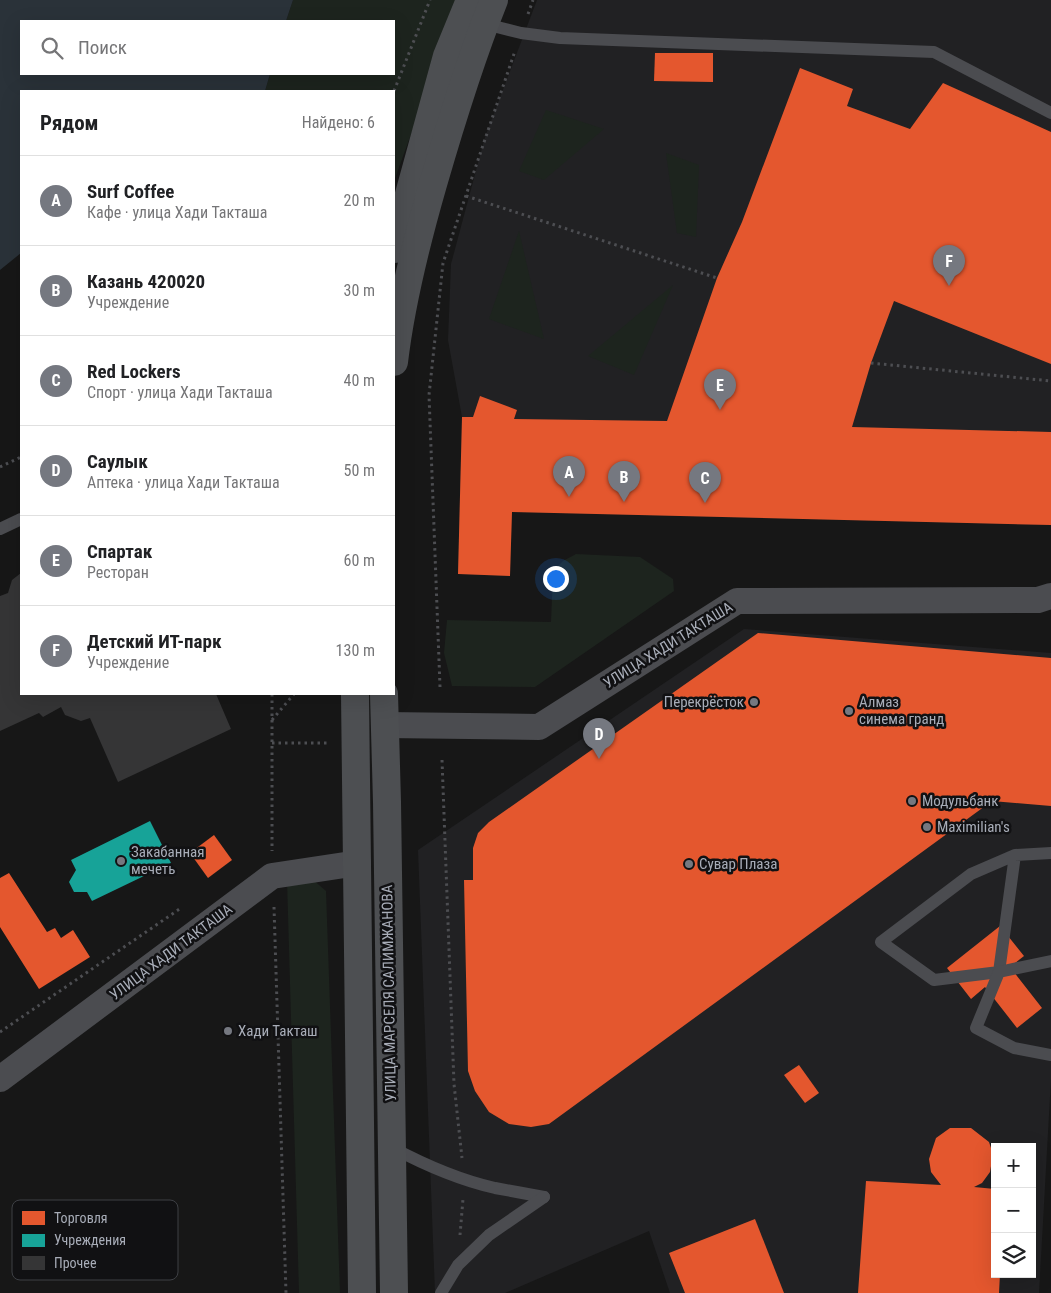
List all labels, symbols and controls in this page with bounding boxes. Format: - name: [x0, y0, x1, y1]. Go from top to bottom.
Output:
- search box: [20, 20, 395, 75]
- icon: search: [38, 34, 66, 62]
- text: Поиск: [78, 36, 127, 59]
- text: Рядом: [40, 111, 99, 135]
- text: Найдено: 6: [302, 113, 375, 132]
- text: Surf Coffee: [87, 180, 174, 203]
- text: A: [51, 191, 61, 210]
- text: 20 m: [343, 191, 375, 210]
- text: Кафе · улица Хади Такташа: [87, 203, 267, 222]
- pin: F: [933, 245, 965, 286]
- text: Казань 420020: [87, 270, 205, 293]
- text: B: [52, 281, 60, 300]
- text: 30 m: [343, 281, 375, 300]
- text: Учреждение: [87, 293, 169, 312]
- text: Red Lockers: [87, 360, 181, 383]
- pin: E: [704, 369, 736, 410]
- text: C: [51, 371, 61, 390]
- text: 40 m: [343, 371, 375, 390]
- text: Спорт · улица Хади Такташа: [87, 383, 273, 402]
- text: Саулык: [87, 450, 148, 473]
- pin: A: [553, 456, 585, 497]
- text: D: [51, 461, 61, 480]
- text: 50 m: [343, 461, 375, 480]
- pin: B: [608, 461, 640, 502]
- pin: C: [689, 462, 721, 503]
- text: Аптека · улица Хади Такташа: [87, 473, 280, 492]
- text: Спартак: [87, 540, 152, 563]
- text: E: [52, 551, 60, 570]
- text: 60 m: [343, 551, 375, 570]
- text: Ресторан: [87, 563, 149, 582]
- your location: [543, 566, 569, 592]
- street label: УЛИЦА ХАДИ ТАКТАША: [600, 598, 736, 692]
- text: Детский ИТ-парк: [87, 630, 222, 653]
- text: F: [52, 641, 60, 660]
- text: 130 m: [336, 641, 375, 660]
- text: Учреждение: [87, 653, 169, 672]
- place label: Перекрёсток: [664, 693, 744, 711]
- place label: Алмаз синема гранд: [859, 693, 944, 728]
- marker: Перекрёсток: [748, 696, 760, 708]
- marker: Алмаз синема гранд: [843, 705, 855, 717]
- pin: D: [583, 718, 615, 759]
- place label: Модульбанк: [922, 792, 998, 810]
- marker: Модульбанк: [906, 795, 918, 807]
- place label: Maximilian's: [937, 818, 1010, 836]
- marker: Maximilian's: [921, 821, 933, 833]
- place label: Закабанная мечеть: [131, 843, 204, 878]
- marker: Закабанная мечеть: [115, 855, 127, 867]
- place label: Сувар Плаза: [699, 855, 777, 873]
- marker: Сувар Плаза: [683, 858, 695, 870]
- street label: УЛИЦА МАРСЕЛЯ САЛИМЖАНОВА: [378, 884, 400, 1101]
- street label: УЛИЦА ХАДИ ТАКТАША: [106, 900, 236, 1004]
- place label: Хади Такташ: [238, 1022, 318, 1040]
- marker: Хади Такташ: [222, 1025, 234, 1037]
- map controls: [991, 1143, 1036, 1278]
- button: +: [991, 1143, 1036, 1188]
- button: −: [991, 1188, 1036, 1233]
- legend: [12, 1200, 178, 1280]
- text: Торговля: [54, 1210, 108, 1226]
- text: Учреждения: [54, 1232, 126, 1248]
- button: layers: [991, 1233, 1036, 1278]
- text: Прочее: [54, 1255, 97, 1271]

